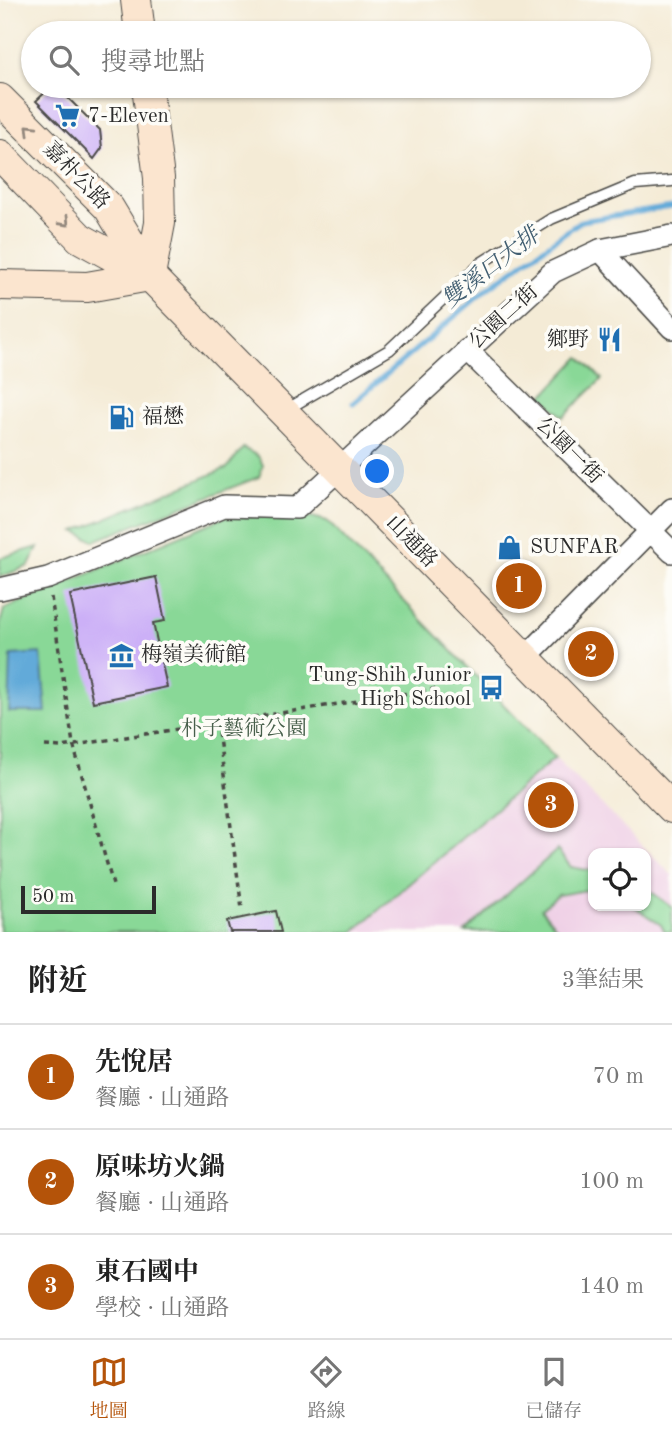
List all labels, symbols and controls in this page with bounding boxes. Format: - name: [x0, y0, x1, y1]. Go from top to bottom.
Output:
- search box: [21, 21, 651, 98]
- icon: search: [45, 41, 83, 79]
- text: 搜尋地點: [101, 50, 205, 76]
- supermarket icon: 7-Eleven: [54, 102, 82, 130]
- place label: 7-Eleven: [88, 106, 169, 127]
- one-way arrow: [26, 124, 39, 137]
- street label: 嘉朴公路: [39, 136, 115, 214]
- one-way arrow: [56, 214, 69, 227]
- water label: 雙溪口大排: [437, 220, 546, 312]
- street label: 公園二街: [464, 279, 542, 353]
- restaurant icon: 鄉野: [595, 326, 623, 354]
- place label: 鄉野: [547, 328, 589, 351]
- fuel station icon: 福懋: [108, 403, 136, 431]
- place label: 福懋: [142, 405, 184, 428]
- street label: 公園一街: [532, 412, 608, 488]
- your location: [360, 454, 394, 488]
- street label: 山通路: [382, 511, 442, 572]
- shop icon: SUNFAR: [496, 533, 524, 561]
- place label: SUNFAR: [530, 537, 619, 558]
- pin: 1: [496, 560, 542, 612]
- pin: 2: [568, 628, 614, 680]
- museum icon: 梅嶺美術館: [107, 641, 135, 669]
- place label: 梅嶺美術館: [141, 643, 246, 666]
- place label: Tung-Shih Junior High School: [308, 665, 471, 710]
- bus stop icon: Tung-Shih Junior High School: [477, 673, 505, 701]
- park label: 朴子藝術公園: [181, 716, 307, 740]
- pin: 3: [528, 779, 574, 831]
- map controls: [588, 848, 651, 911]
- button: locate: [588, 848, 651, 911]
- scale bar: [21, 883, 156, 915]
- text: 50 m: [32, 888, 74, 907]
- text: 附近: [28, 967, 88, 997]
- text: 3筆結果: [562, 969, 644, 992]
- text: 先悅居: [95, 1050, 173, 1076]
- text: 1: [44, 1065, 58, 1088]
- text: 70 m: [593, 1065, 644, 1088]
- text: 餐廳 · 山通路: [95, 1087, 229, 1110]
- text: 原味坊火鍋: [95, 1155, 225, 1181]
- text: 2: [44, 1170, 58, 1193]
- text: 100 m: [579, 1170, 644, 1193]
- text: 餐廳 · 山通路: [95, 1192, 229, 1215]
- text: 東石國中: [95, 1260, 199, 1286]
- text: 3: [44, 1275, 58, 1298]
- text: 140 m: [579, 1275, 644, 1298]
- text: 學校 · 山通路: [95, 1297, 229, 1320]
- tab: 地圖: [90, 1353, 128, 1424]
- tab: 路線: [307, 1353, 345, 1424]
- tab: 已儲存: [525, 1353, 582, 1424]

